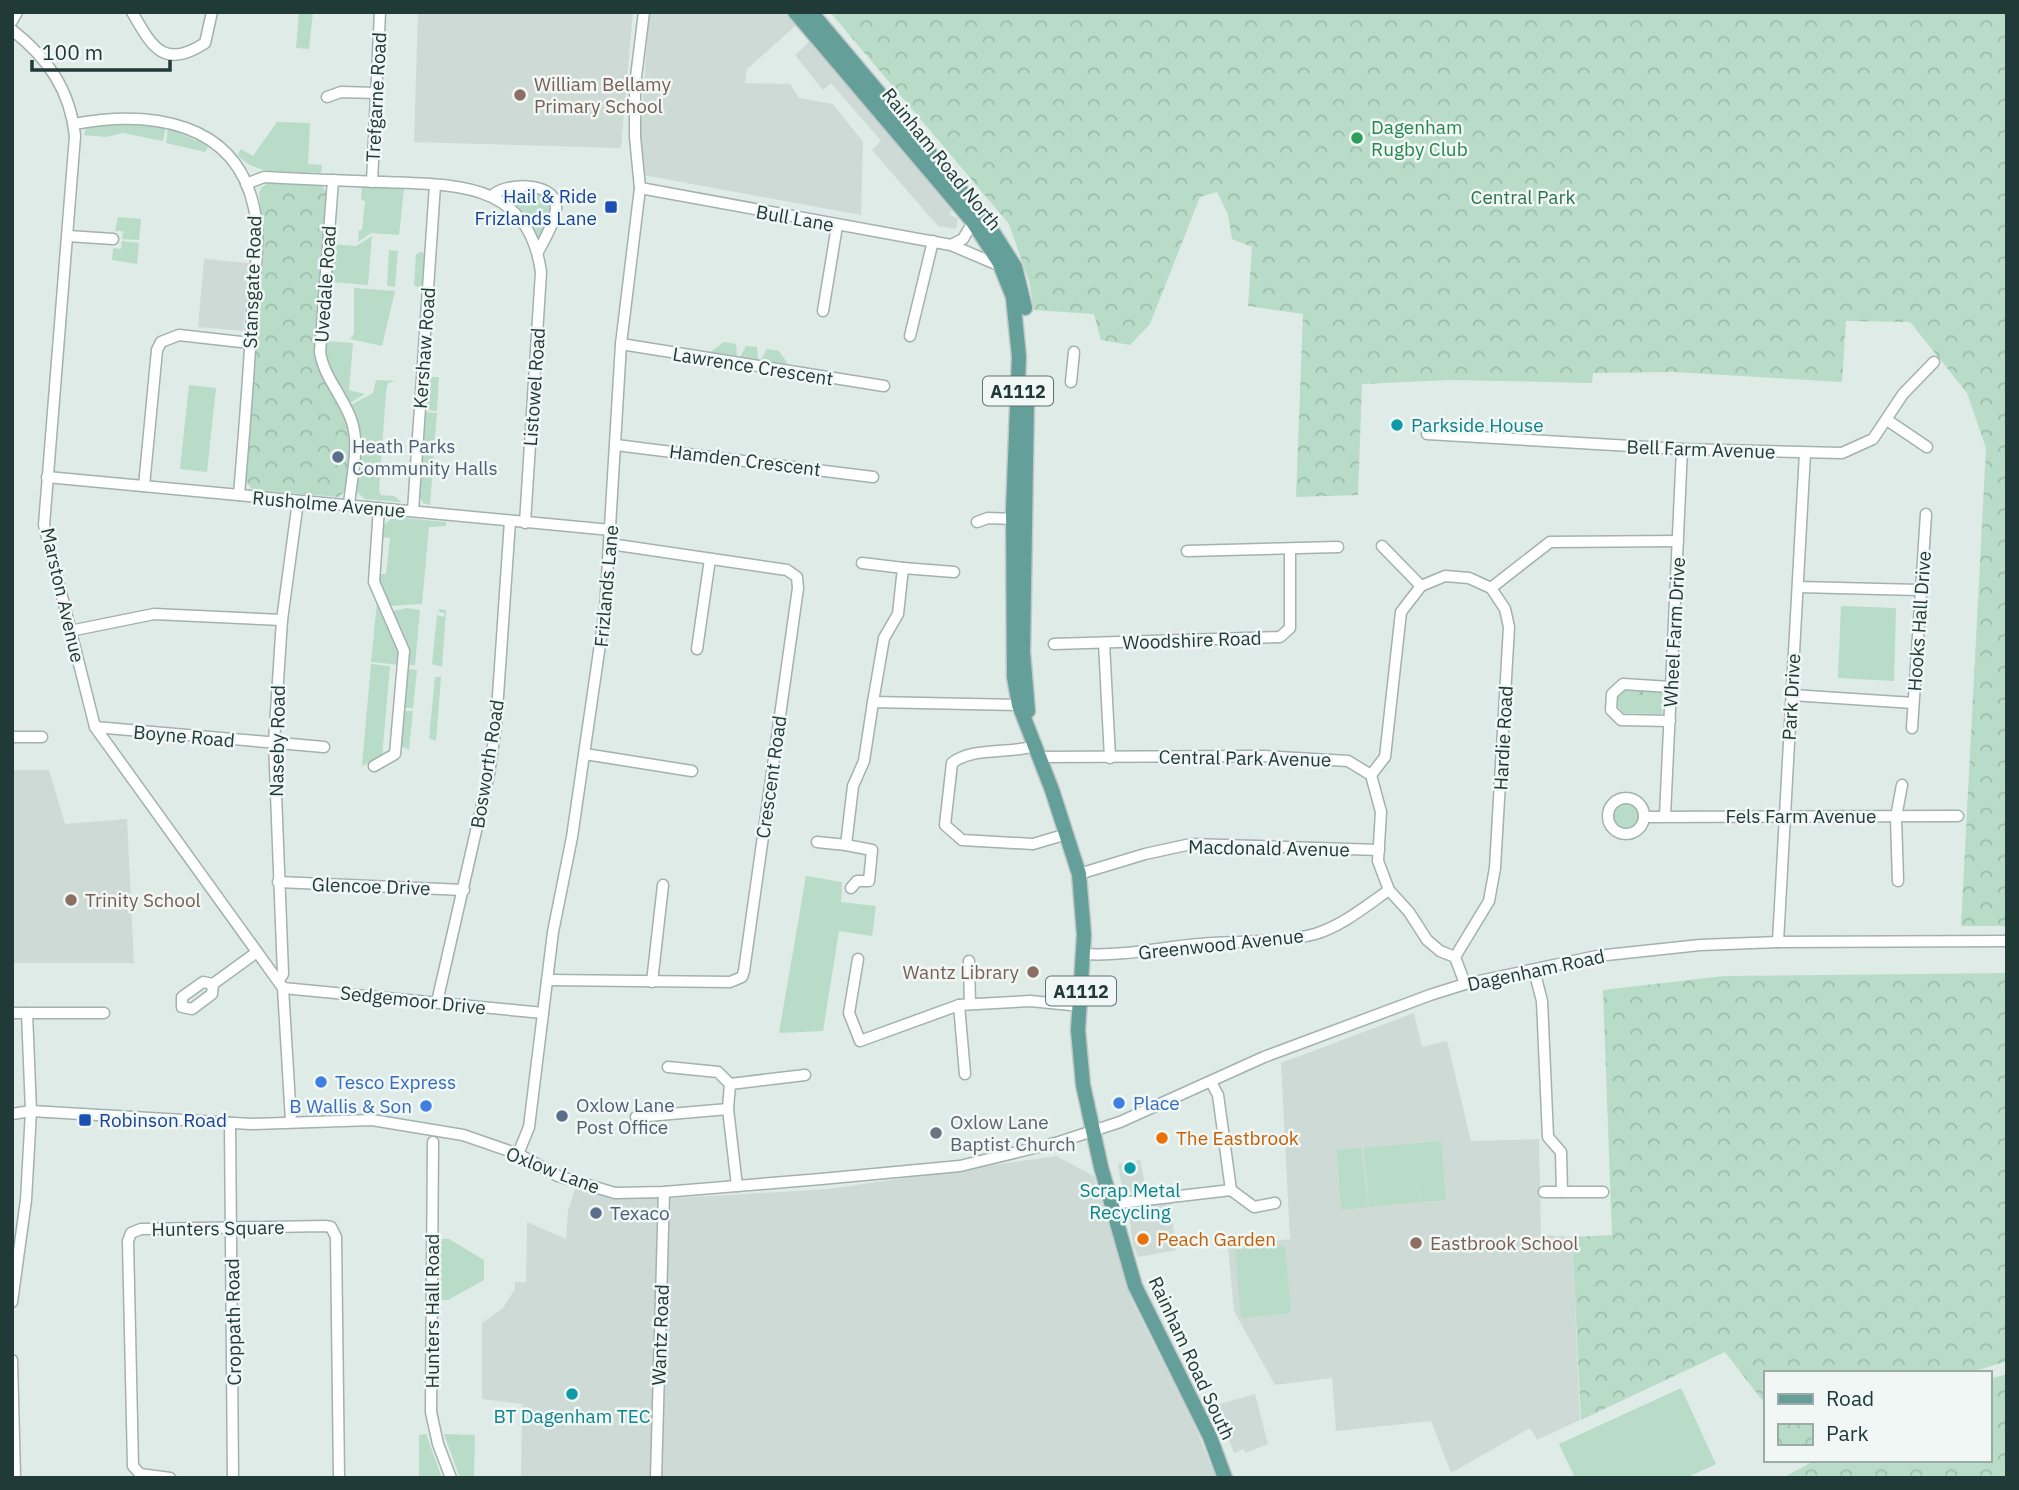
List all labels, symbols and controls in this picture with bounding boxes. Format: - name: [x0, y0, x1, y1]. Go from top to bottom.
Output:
- scale bar: [32, 28, 170, 72]
- street label: Trefgarne Road: [361, 32, 391, 162]
- text: 100 m: [42, 38, 103, 66]
- place label: William Bellamy Primary School: [534, 72, 672, 118]
- street label: Rainham Road North: [877, 83, 1007, 235]
- marker: William Bellamy Primary School: [512, 87, 528, 103]
- place label: Dagenham Rugby Club: [1371, 115, 1468, 161]
- marker: Dagenham Rugby Club: [1349, 130, 1365, 146]
- place label: Hail & Ride Frizlands Lane: [474, 184, 597, 230]
- park label: Central Park: [1471, 185, 1575, 209]
- marker: Hail & Ride Frizlands Lane: [603, 199, 619, 215]
- street label: Bull Lane: [754, 199, 836, 237]
- street label: Stansgate Road: [238, 215, 266, 349]
- street label: Uvedale Road: [309, 225, 341, 343]
- street label: Kershaw Road: [408, 286, 440, 410]
- street label: Listowel Road: [518, 327, 550, 447]
- street label: Lawrence Crescent: [671, 341, 835, 391]
- road number: A1112: [983, 376, 1053, 405]
- place label: Parkside House: [1411, 413, 1544, 437]
- marker: Parkside House: [1389, 417, 1405, 433]
- place label: Heath Parks Community Halls: [352, 434, 498, 480]
- street label: Bell Farm Avenue: [1626, 434, 1776, 464]
- street label: Hamden Crescent: [668, 439, 822, 481]
- marker: Heath Parks Community Halls: [330, 449, 346, 465]
- street label: Rusholme Avenue: [251, 485, 407, 523]
- street label: Frizlands Lane: [589, 524, 623, 648]
- street label: Marston Avenue: [36, 525, 90, 665]
- street label: Hooks Hall Drive: [1902, 550, 1936, 692]
- street label: Wheel Farm Drive: [1658, 556, 1690, 708]
- street label: Woodshire Road: [1122, 626, 1262, 654]
- street label: Park Drive: [1777, 653, 1805, 741]
- street label: Naseby Road: [264, 685, 290, 797]
- street label: Hardie Road: [1488, 685, 1518, 791]
- street label: Bosworth Road: [465, 698, 509, 830]
- street label: Crescent Road: [750, 714, 792, 840]
- street label: Boyne Road: [132, 720, 236, 752]
- street label: Central Park Avenue: [1158, 744, 1332, 772]
- street label: Fels Farm Avenue: [1726, 804, 1876, 828]
- street label: Macdonald Avenue: [1188, 835, 1350, 861]
- street label: Glencoe Drive: [311, 872, 431, 900]
- place label: Trinity School: [85, 888, 201, 912]
- marker: Trinity School: [63, 892, 79, 908]
- street label: Greenwood Avenue: [1137, 923, 1305, 965]
- street label: Dagenham Road: [1465, 944, 1607, 996]
- place label: Wantz Library: [902, 960, 1020, 984]
- marker: Wantz Library: [1025, 964, 1041, 980]
- road number: A1112: [1046, 976, 1116, 1006]
- street label: Sedgemoor Drive: [339, 980, 487, 1020]
- place label: Tesco Express: [335, 1070, 456, 1094]
- marker: Tesco Express: [313, 1074, 329, 1090]
- place label: Place: [1133, 1091, 1180, 1115]
- place label: Oxlow Lane Post Office: [576, 1093, 675, 1139]
- place label: B Wallis & Son: [289, 1094, 412, 1118]
- marker: Place: [1111, 1095, 1127, 1111]
- marker: B Wallis & Son: [418, 1098, 434, 1114]
- place label: Robinson Road: [99, 1108, 227, 1132]
- marker: Oxlow Lane Post Office: [554, 1108, 570, 1124]
- place label: Oxlow Lane Baptist Church: [950, 1110, 1076, 1156]
- marker: Robinson Road: [77, 1112, 93, 1128]
- marker: Oxlow Lane Baptist Church: [928, 1125, 944, 1141]
- place label: The Eastbrook: [1176, 1126, 1299, 1150]
- marker: The Eastbrook: [1154, 1130, 1170, 1146]
- street label: Oxlow Lane: [503, 1141, 603, 1199]
- marker: Scrap Metal Recycling: [1122, 1160, 1138, 1176]
- place label: Scrap Metal Recycling: [1080, 1178, 1181, 1224]
- place label: Texaco: [610, 1201, 670, 1225]
- marker: Texaco: [588, 1205, 604, 1221]
- street label: Hunters Square: [151, 1215, 285, 1241]
- place label: Peach Garden: [1157, 1227, 1276, 1251]
- marker: Peach Garden: [1135, 1231, 1151, 1247]
- place label: Eastbrook School: [1430, 1231, 1579, 1255]
- street label: Hunters Hall Road: [420, 1234, 444, 1388]
- marker: Eastbrook School: [1408, 1235, 1424, 1251]
- street label: Croppath Road: [220, 1258, 246, 1386]
- street label: Rainham Road South: [1144, 1272, 1240, 1444]
- street label: Wantz Road: [646, 1284, 674, 1386]
- legend: [1764, 1371, 1991, 1462]
- text: Road: [1826, 1384, 1874, 1412]
- marker: BT Dagenham TEC: [564, 1386, 580, 1402]
- place label: BT Dagenham TEC: [493, 1404, 651, 1428]
- text: Park: [1826, 1419, 1869, 1447]

